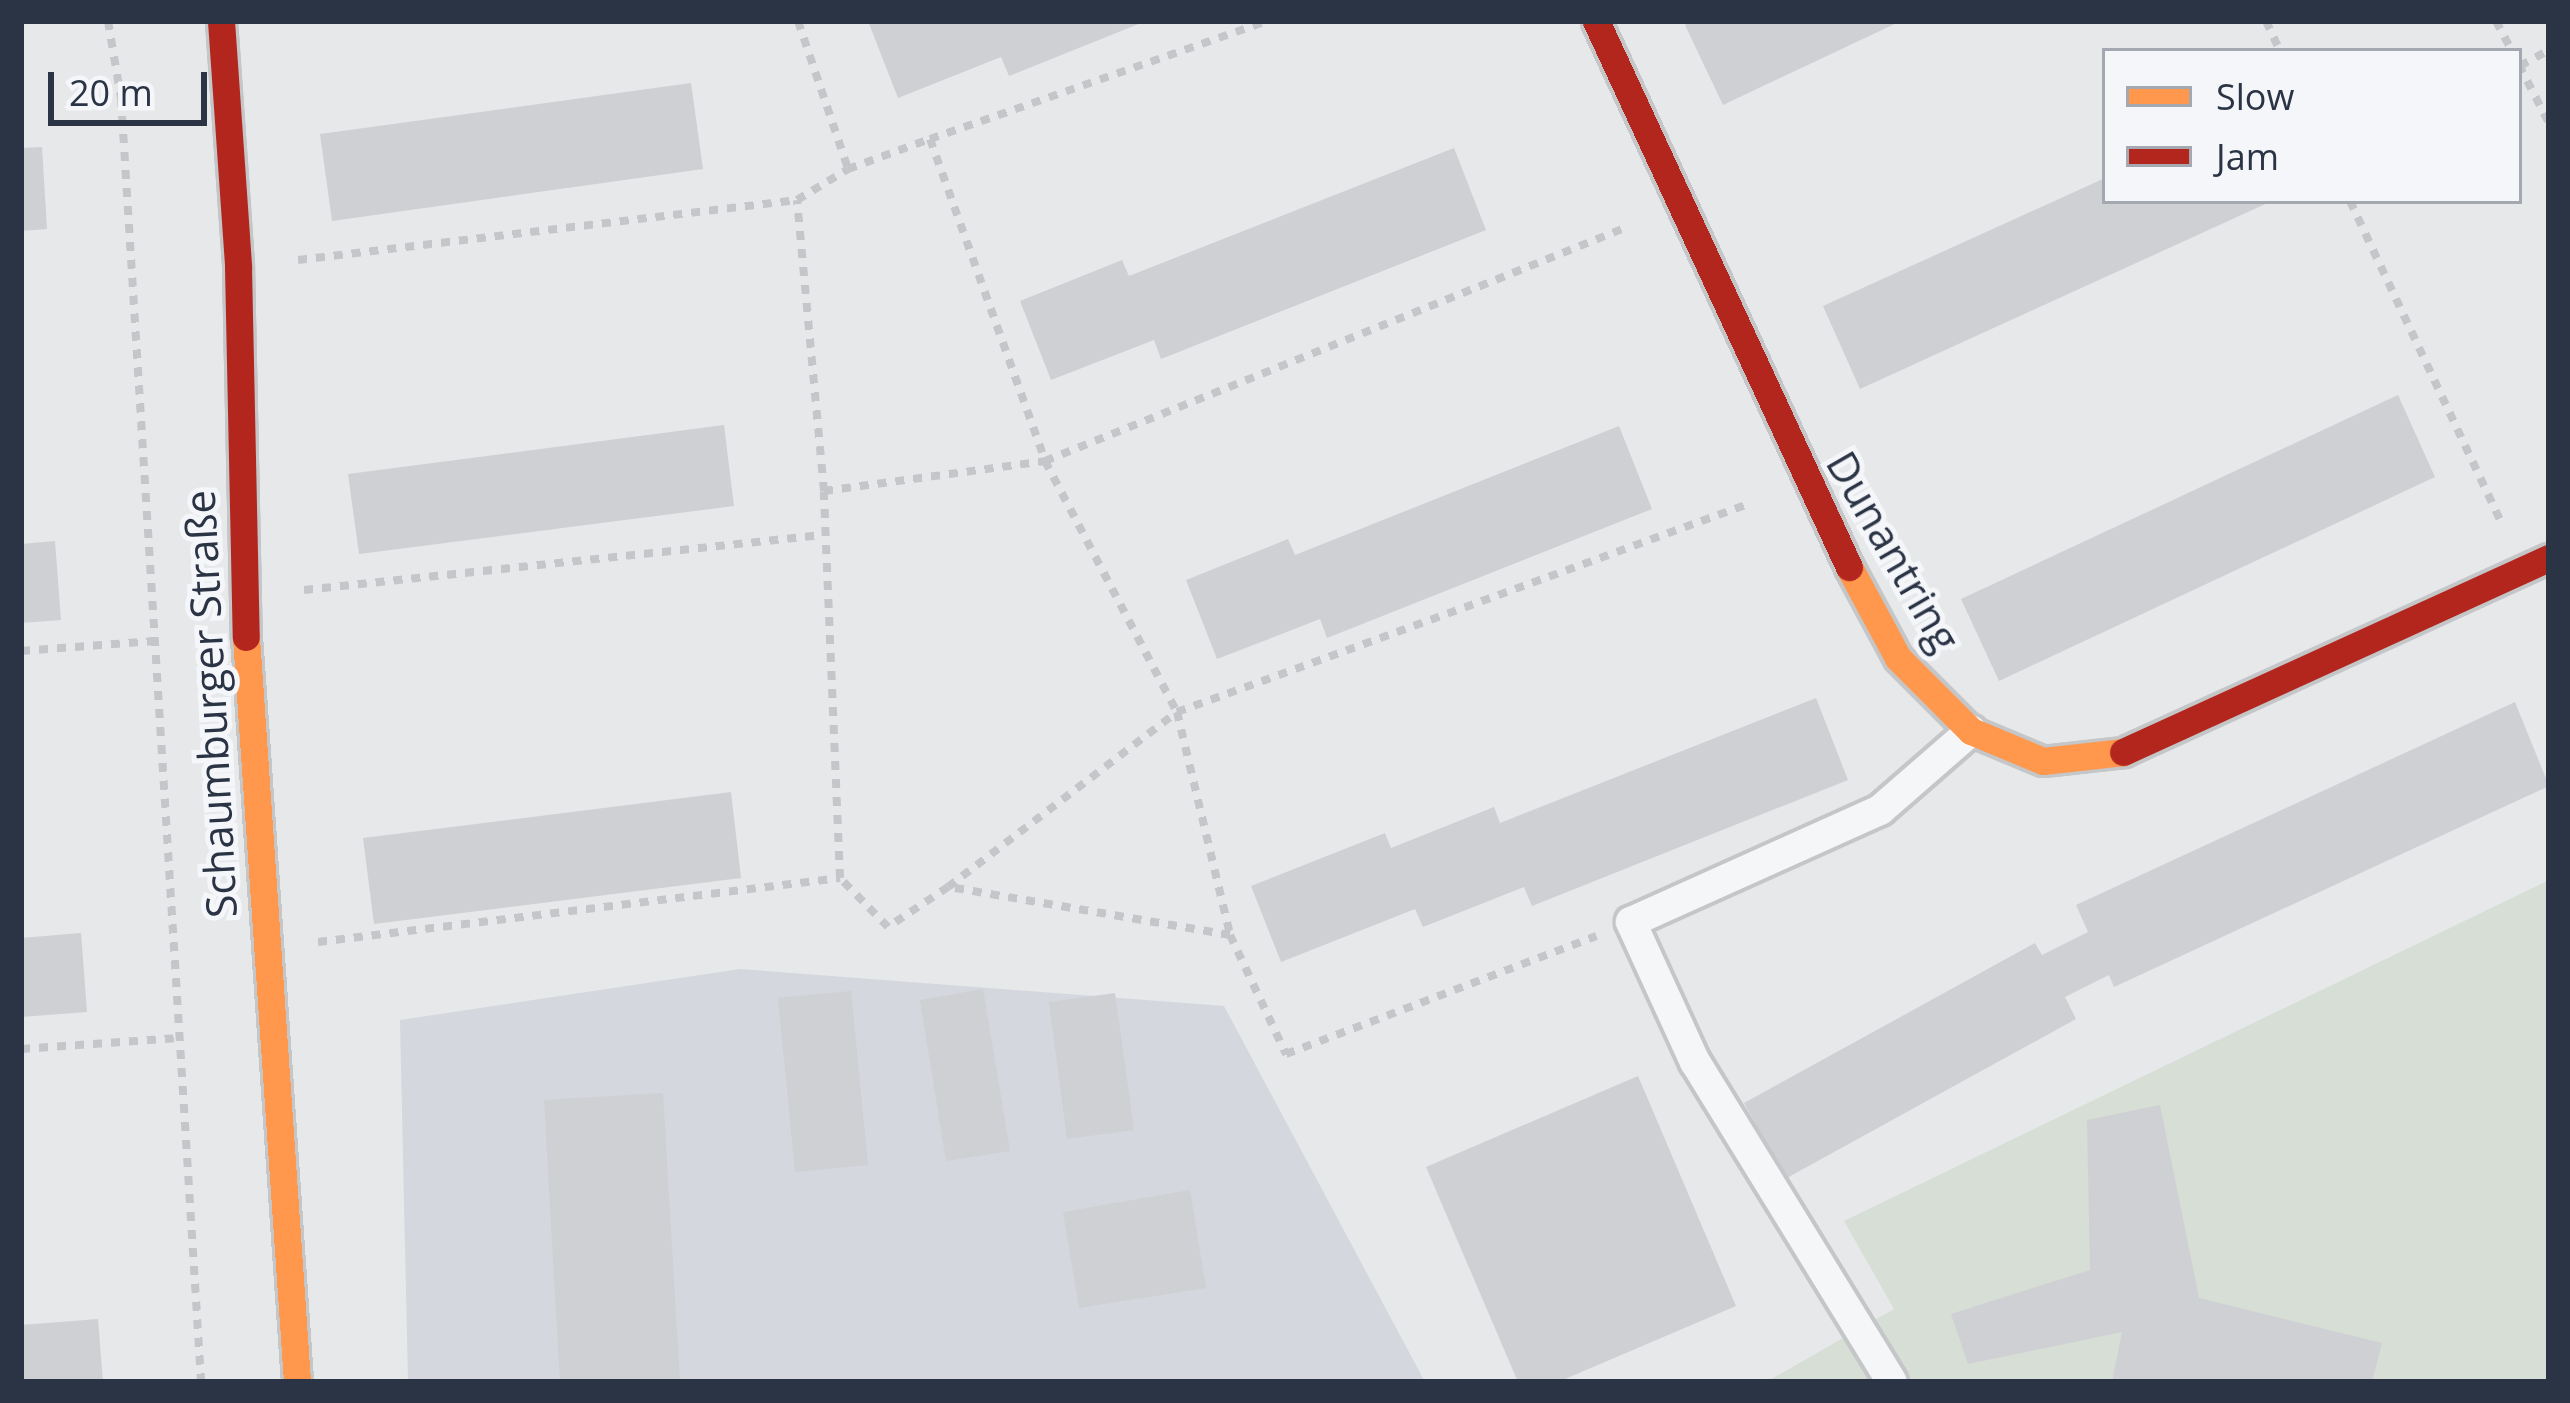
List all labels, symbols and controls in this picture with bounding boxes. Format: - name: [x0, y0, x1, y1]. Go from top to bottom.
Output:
- scale bar: [54, 48, 213, 122]
- legend: [2102, 48, 2522, 204]
- text: 20 m: [69, 68, 153, 117]
- text: Slow: [2216, 72, 2294, 121]
- text: Jam: [2216, 132, 2279, 181]
- street label: Dunantring: [1817, 442, 1971, 660]
- street label: Schaumburger Straße: [174, 489, 246, 919]

